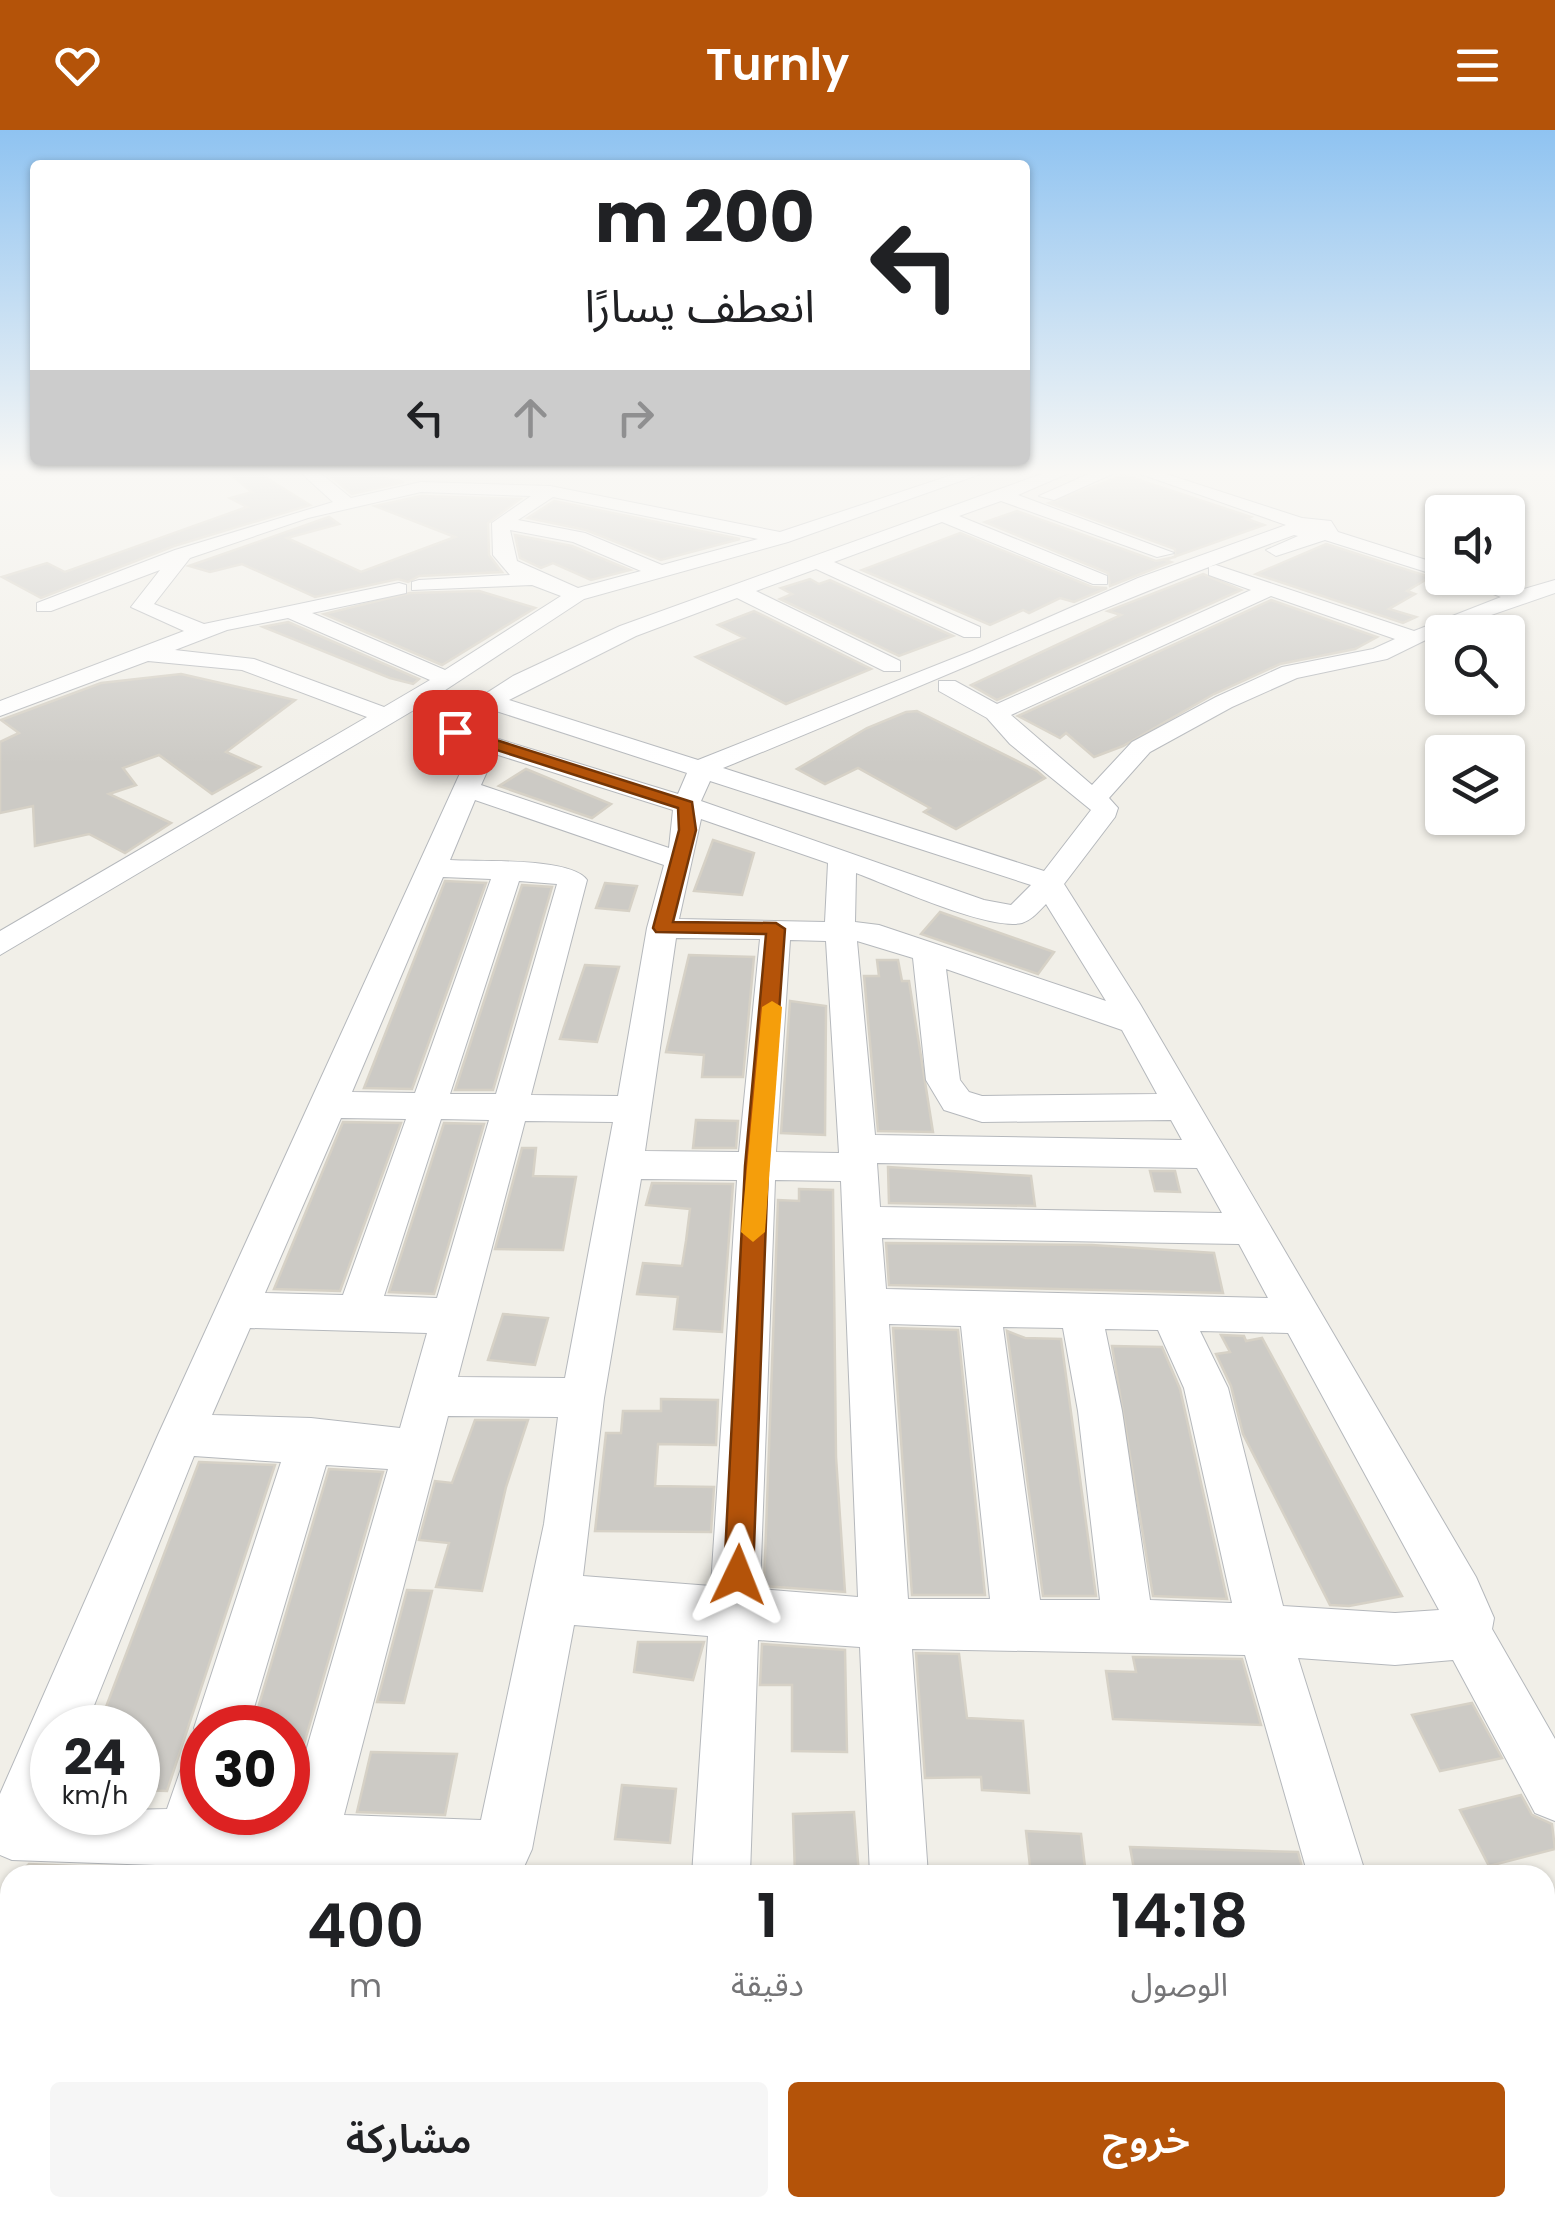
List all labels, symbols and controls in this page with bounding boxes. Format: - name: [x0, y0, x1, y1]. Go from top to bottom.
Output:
- text: Turnly: [706, 33, 849, 96]
- icon: heart: [50, 38, 105, 93]
- icon: menu: [1450, 38, 1505, 93]
- text: 200 m: [595, 168, 815, 267]
- icon: left: [850, 200, 980, 330]
- text: انعطف يسارًا: [584, 275, 815, 338]
- icon: left: [398, 390, 453, 445]
- icon: ahead: [503, 390, 558, 445]
- icon: right: [608, 390, 663, 445]
- map controls: [1425, 495, 1525, 835]
- button: sound: [1425, 495, 1525, 595]
- button: search: [1425, 615, 1525, 715]
- pin: [413, 690, 498, 775]
- icon: arrive: [428, 705, 483, 760]
- button: layers: [1425, 735, 1525, 835]
- position arrow: [686, 1523, 790, 1627]
- speed limit sign: 30: [180, 1705, 310, 1835]
- text: 24: [64, 1722, 126, 1793]
- text: km/h: [62, 1778, 128, 1813]
- text: 1: [756, 1874, 778, 1958]
- text: 14:18: [1111, 1874, 1248, 1958]
- text: 400: [307, 1884, 424, 1968]
- text: دقيقة: [731, 1962, 804, 2007]
- text: الوصول: [1131, 1962, 1228, 2007]
- text: m: [349, 1963, 382, 2008]
- button: مشاركة: [50, 2082, 768, 2197]
- button: خروج: [788, 2082, 1505, 2197]

